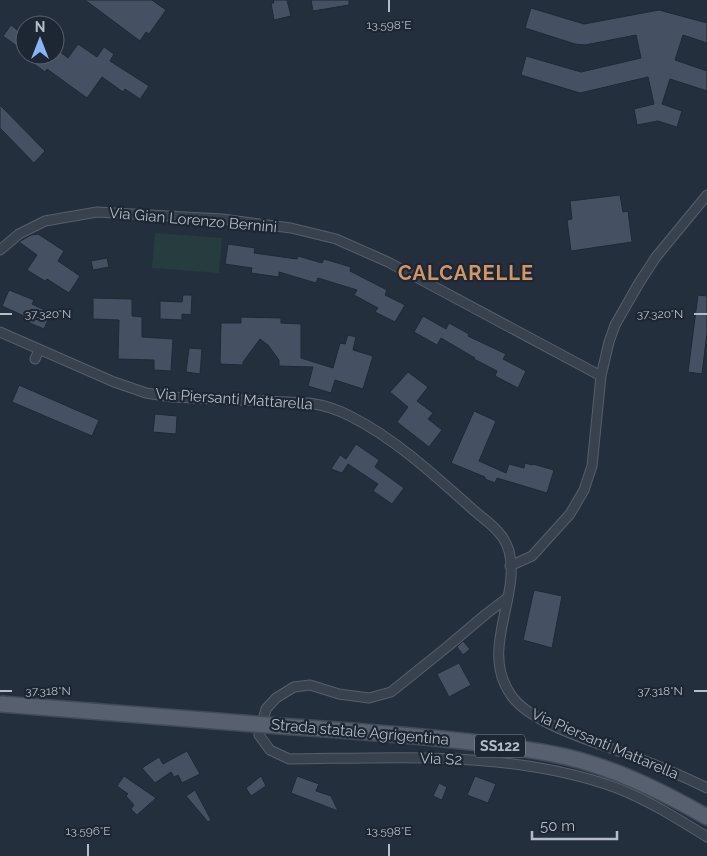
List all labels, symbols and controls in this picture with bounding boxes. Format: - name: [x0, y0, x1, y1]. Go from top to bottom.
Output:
- north arrow: [15, 15, 65, 65]
- text: 13.598°E: [366, 18, 412, 32]
- text: N: [35, 19, 45, 35]
- street label: Via Gian Lorenzo Bernini: [108, 204, 278, 236]
- district label: CALCARELLE: [398, 261, 534, 285]
- text: 37.320°N: [25, 307, 71, 321]
- text: 37.320°N: [637, 307, 683, 321]
- street label: Via Piersanti Mattarella: [155, 385, 313, 413]
- text: 37.318°N: [25, 684, 71, 698]
- text: 37.318°N: [637, 684, 683, 698]
- street label: Via Piersanti Mattarella: [529, 705, 681, 783]
- street label: Strada statale Agrigentina: [270, 715, 450, 749]
- road number: SS122: [475, 734, 525, 758]
- street label: Via S2: [420, 749, 463, 769]
- scale bar: [532, 808, 617, 840]
- text: 50 m: [540, 817, 575, 835]
- text: 13.596°E: [65, 824, 111, 838]
- text: 13.598°E: [366, 824, 412, 838]

